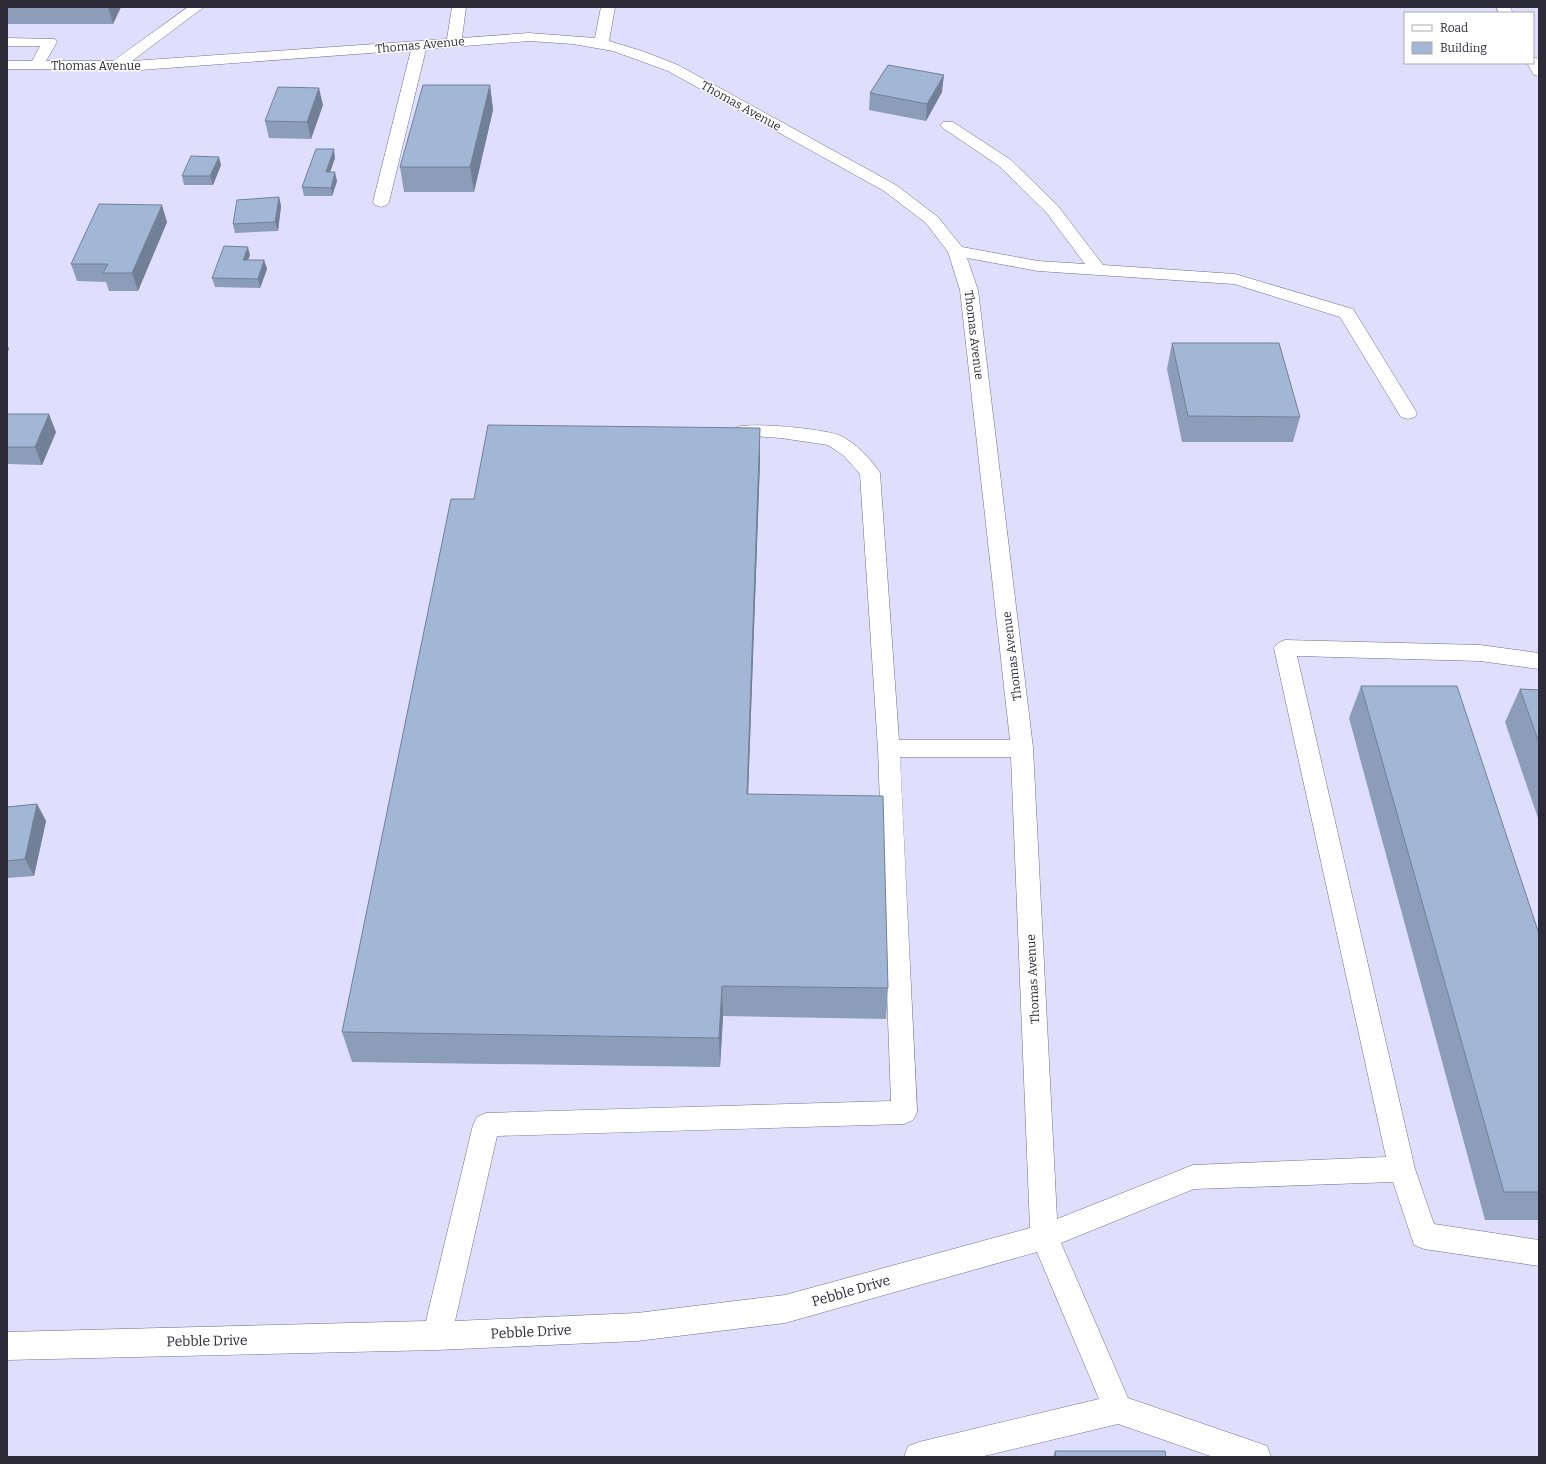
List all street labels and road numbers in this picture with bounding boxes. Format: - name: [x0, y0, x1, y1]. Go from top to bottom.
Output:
- street label: Thomas Avenue: [375, 34, 465, 56]
- street label: Thomas Avenue: [51, 59, 141, 73]
- street label: Thomas Avenue: [698, 78, 784, 134]
- street label: Thomas Avenue: [962, 290, 986, 380]
- street label: Thomas Avenue: [1000, 611, 1024, 701]
- street label: Thomas Avenue: [1024, 934, 1042, 1024]
- street label: Pebble Drive: [810, 1272, 892, 1310]
- street label: Pebble Drive: [490, 1321, 572, 1343]
- street label: Pebble Drive: [166, 1332, 248, 1350]

